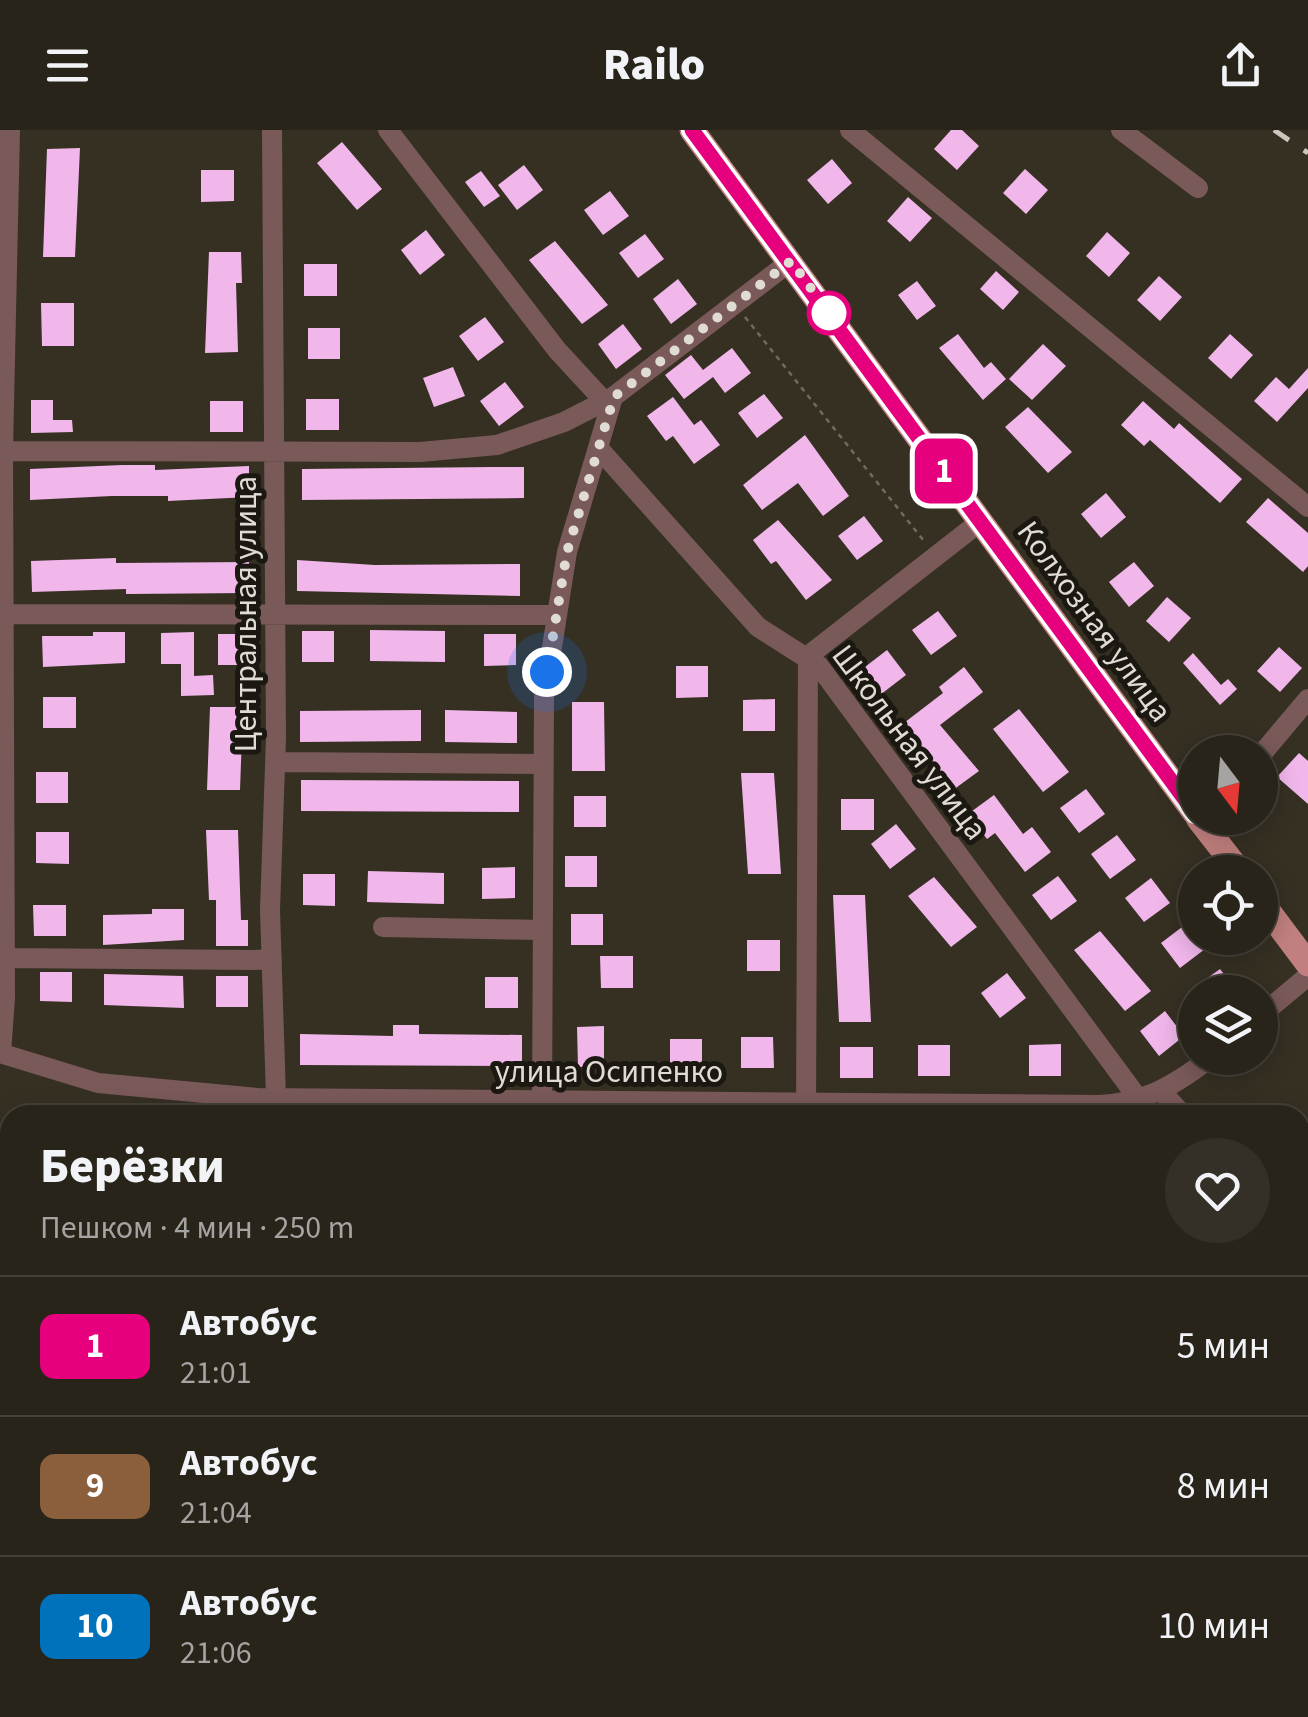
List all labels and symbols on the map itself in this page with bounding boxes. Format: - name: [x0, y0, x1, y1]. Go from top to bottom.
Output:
- unlabelled marker: [808, 292, 850, 334]
- line badge: 1: [912, 438, 976, 504]
- street label: Центральная улица: [223, 476, 269, 752]
- street label: Колхозная улица: [1005, 512, 1183, 732]
- street label: Школьная улица: [820, 635, 998, 850]
- your location: [522, 647, 572, 697]
- north arrow: [1178, 735, 1278, 835]
- street label: улица Осипенко: [495, 1049, 723, 1095]

